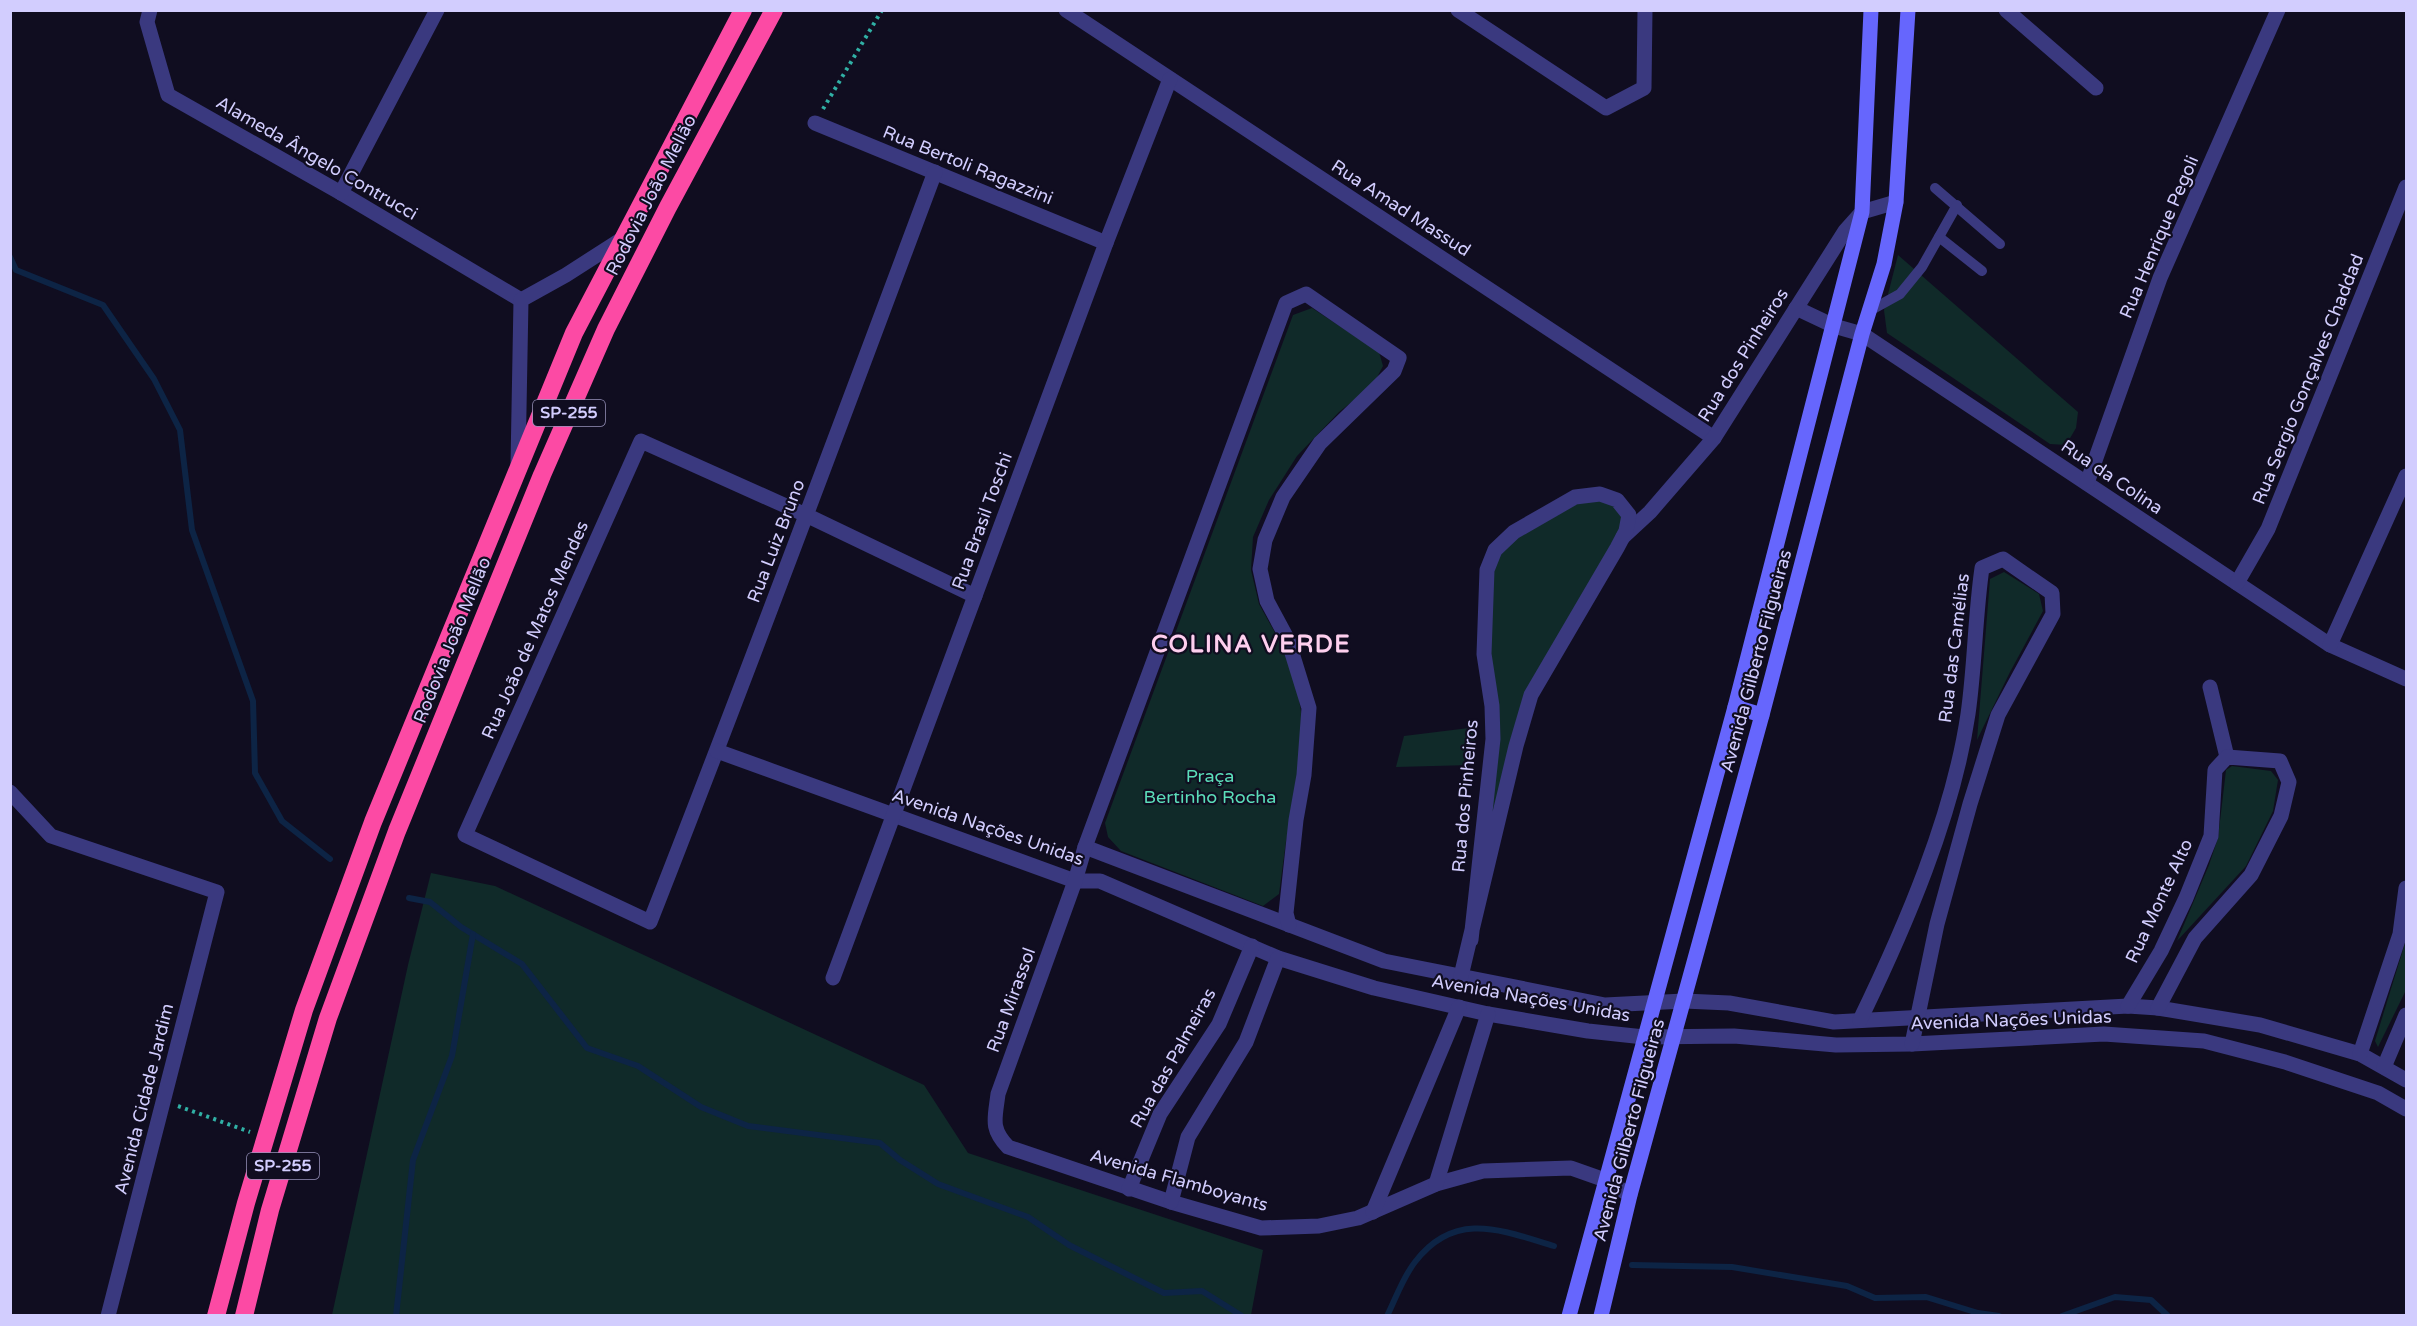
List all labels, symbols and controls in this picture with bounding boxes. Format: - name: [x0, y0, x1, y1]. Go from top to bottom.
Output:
- street label: Alameda Ângelo Contrucci: [212, 91, 422, 225]
- street label: Rodovia João Mellão: [601, 111, 701, 279]
- street label: Rua Bertoli Ragazzini: [880, 121, 1056, 209]
- street label: Rua Henrique Pegoli: [2115, 152, 2203, 322]
- street label: Rua Amad Massud: [1327, 155, 1475, 261]
- street label: Rua Sergio Gonçalves Chaddad: [2248, 250, 2368, 508]
- street label: Rua dos Pinheiros: [1693, 284, 1793, 426]
- road number: SP-255: [533, 400, 605, 426]
- street label: Rua da Colina: [2057, 435, 2167, 519]
- street label: Rua Brasil Toschi: [947, 449, 1017, 593]
- street label: Rua Luiz Bruno: [742, 476, 810, 606]
- street label: Rua João de Matos Mendes: [477, 517, 593, 743]
- street label: Avenida Gilberto Filgueiras: [1716, 547, 1796, 775]
- street label: Rodovia João Mellão: [409, 554, 495, 726]
- street label: Rua das Camélias: [1934, 572, 1974, 724]
- district label: COLINA VERDE: [1151, 630, 1351, 659]
- street label: Rua dos Pinheiros: [1447, 719, 1483, 873]
- park label: Praça Bertinho Rocha: [1144, 765, 1276, 808]
- street label: Avenida Nações Unidas: [889, 784, 1087, 870]
- street label: Rua Monte Alto: [2121, 835, 2197, 967]
- street label: Rua Mirassol: [982, 945, 1040, 1055]
- street label: Avenida Nações Unidas: [1430, 970, 1632, 1026]
- street label: Rua das Palmeiras: [1125, 984, 1221, 1132]
- street label: Avenida Cidade Jardim: [110, 1001, 178, 1197]
- street label: Avenida Nações Unidas: [1910, 1005, 2112, 1035]
- street label: Avenida Gilberto Filgueiras: [1589, 1016, 1669, 1244]
- street label: Avenida Flamboyants: [1088, 1144, 1270, 1216]
- road number: SP-255: [247, 1153, 319, 1179]

